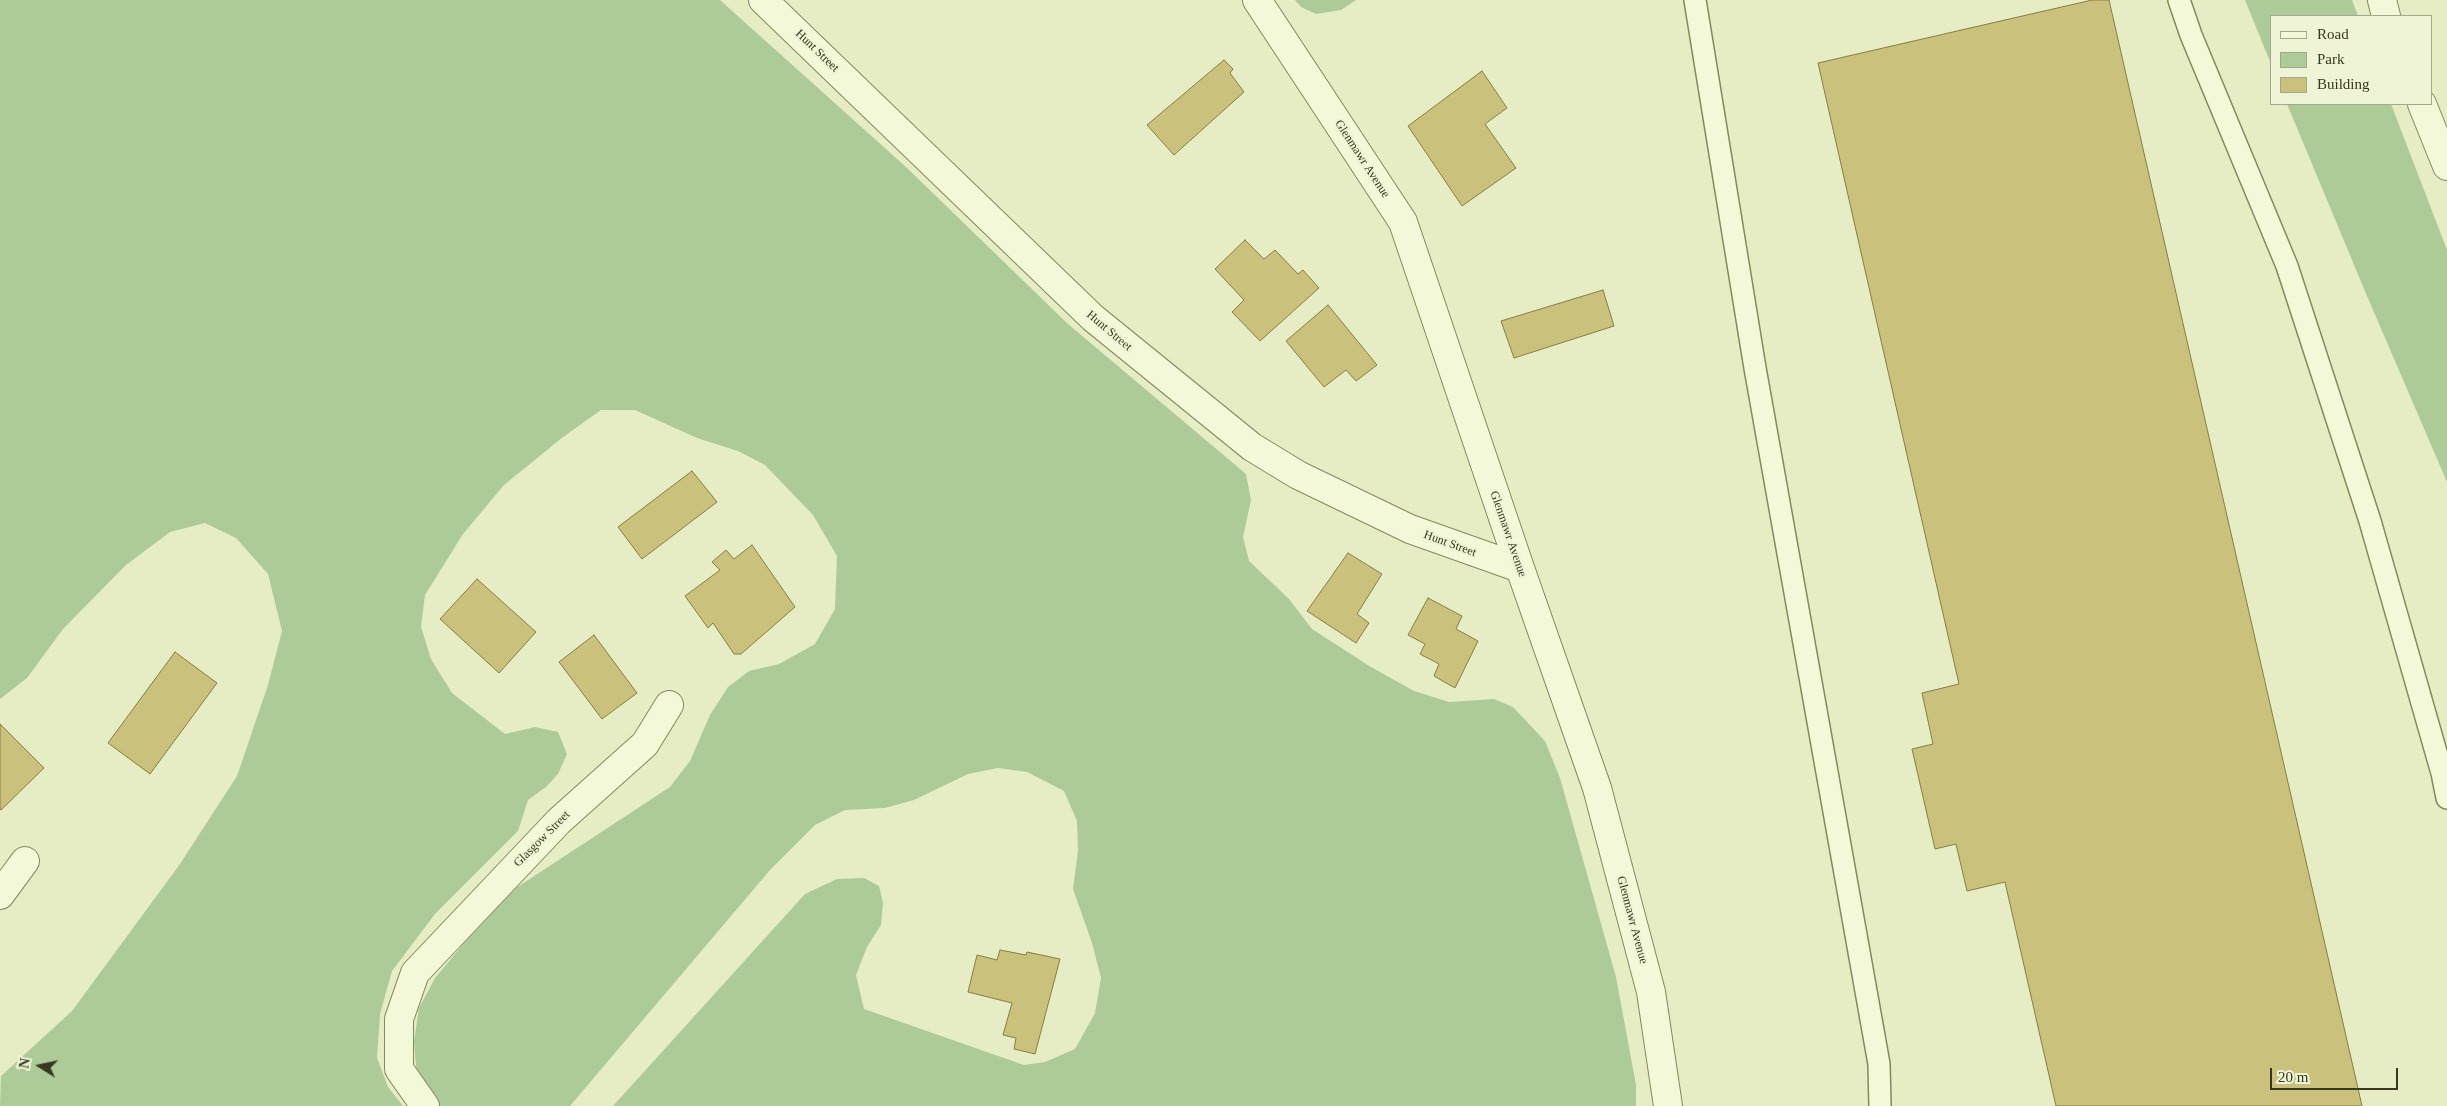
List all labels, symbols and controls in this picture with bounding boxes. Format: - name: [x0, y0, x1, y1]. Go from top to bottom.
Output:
- legend: [2270, 15, 2432, 105]
- text: Road: [2317, 26, 2349, 42]
- street label: Hunt Street: [792, 27, 842, 75]
- text: Park: [2317, 51, 2345, 67]
- text: Building: [2317, 76, 2370, 92]
- street label: Glenmawr Avenue: [1331, 117, 1393, 201]
- street label: Hunt Street: [1083, 308, 1135, 354]
- street label: Glenmawr Avenue: [1487, 489, 1529, 579]
- street label: Hunt Street: [1422, 528, 1478, 560]
- street label: Glasgow Street: [511, 808, 573, 870]
- street label: Glenmawr Avenue: [1613, 875, 1651, 965]
- north arrow: [15, 1041, 65, 1091]
- text: N: [16, 1057, 33, 1070]
- scale bar: [2272, 1058, 2400, 1090]
- text: 20 m: [2278, 1069, 2308, 1085]

